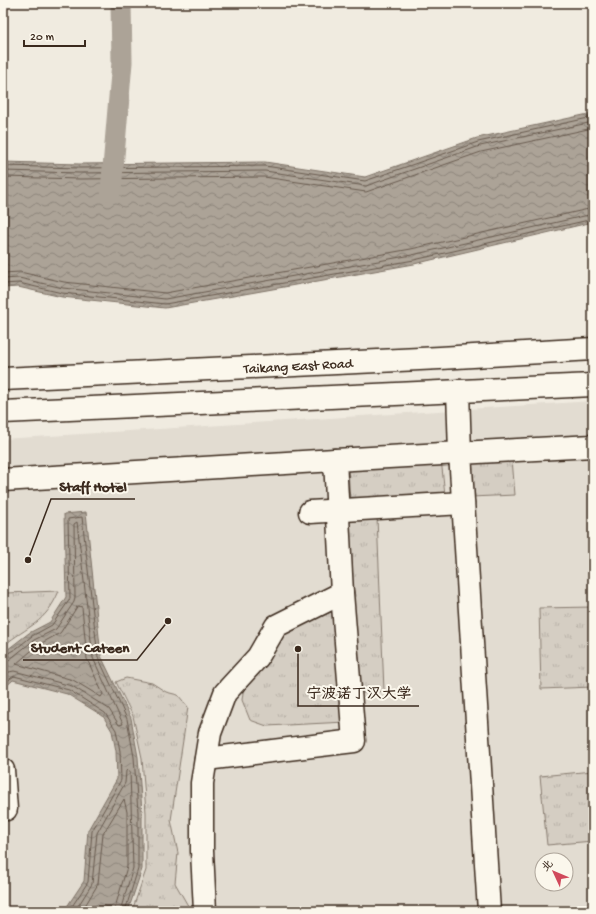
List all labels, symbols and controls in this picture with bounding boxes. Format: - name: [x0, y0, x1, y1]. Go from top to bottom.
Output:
- scale bar: [24, 22, 85, 48]
- text: 20 m: [30, 31, 55, 45]
- street label: Taikang East Road: [242, 356, 355, 379]
- callout: Staff Hotel: [51, 472, 135, 499]
- text: Staff Hotel: [59, 479, 128, 497]
- callout: Student Cateen: [23, 633, 137, 660]
- text: Student Cateen: [31, 640, 130, 658]
- callout: 宁波诺丁汉大学: [298, 679, 419, 706]
- text: 宁波诺丁汉大学: [306, 686, 412, 704]
- north arrow: [534, 852, 574, 892]
- text: 北: [540, 858, 556, 875]

